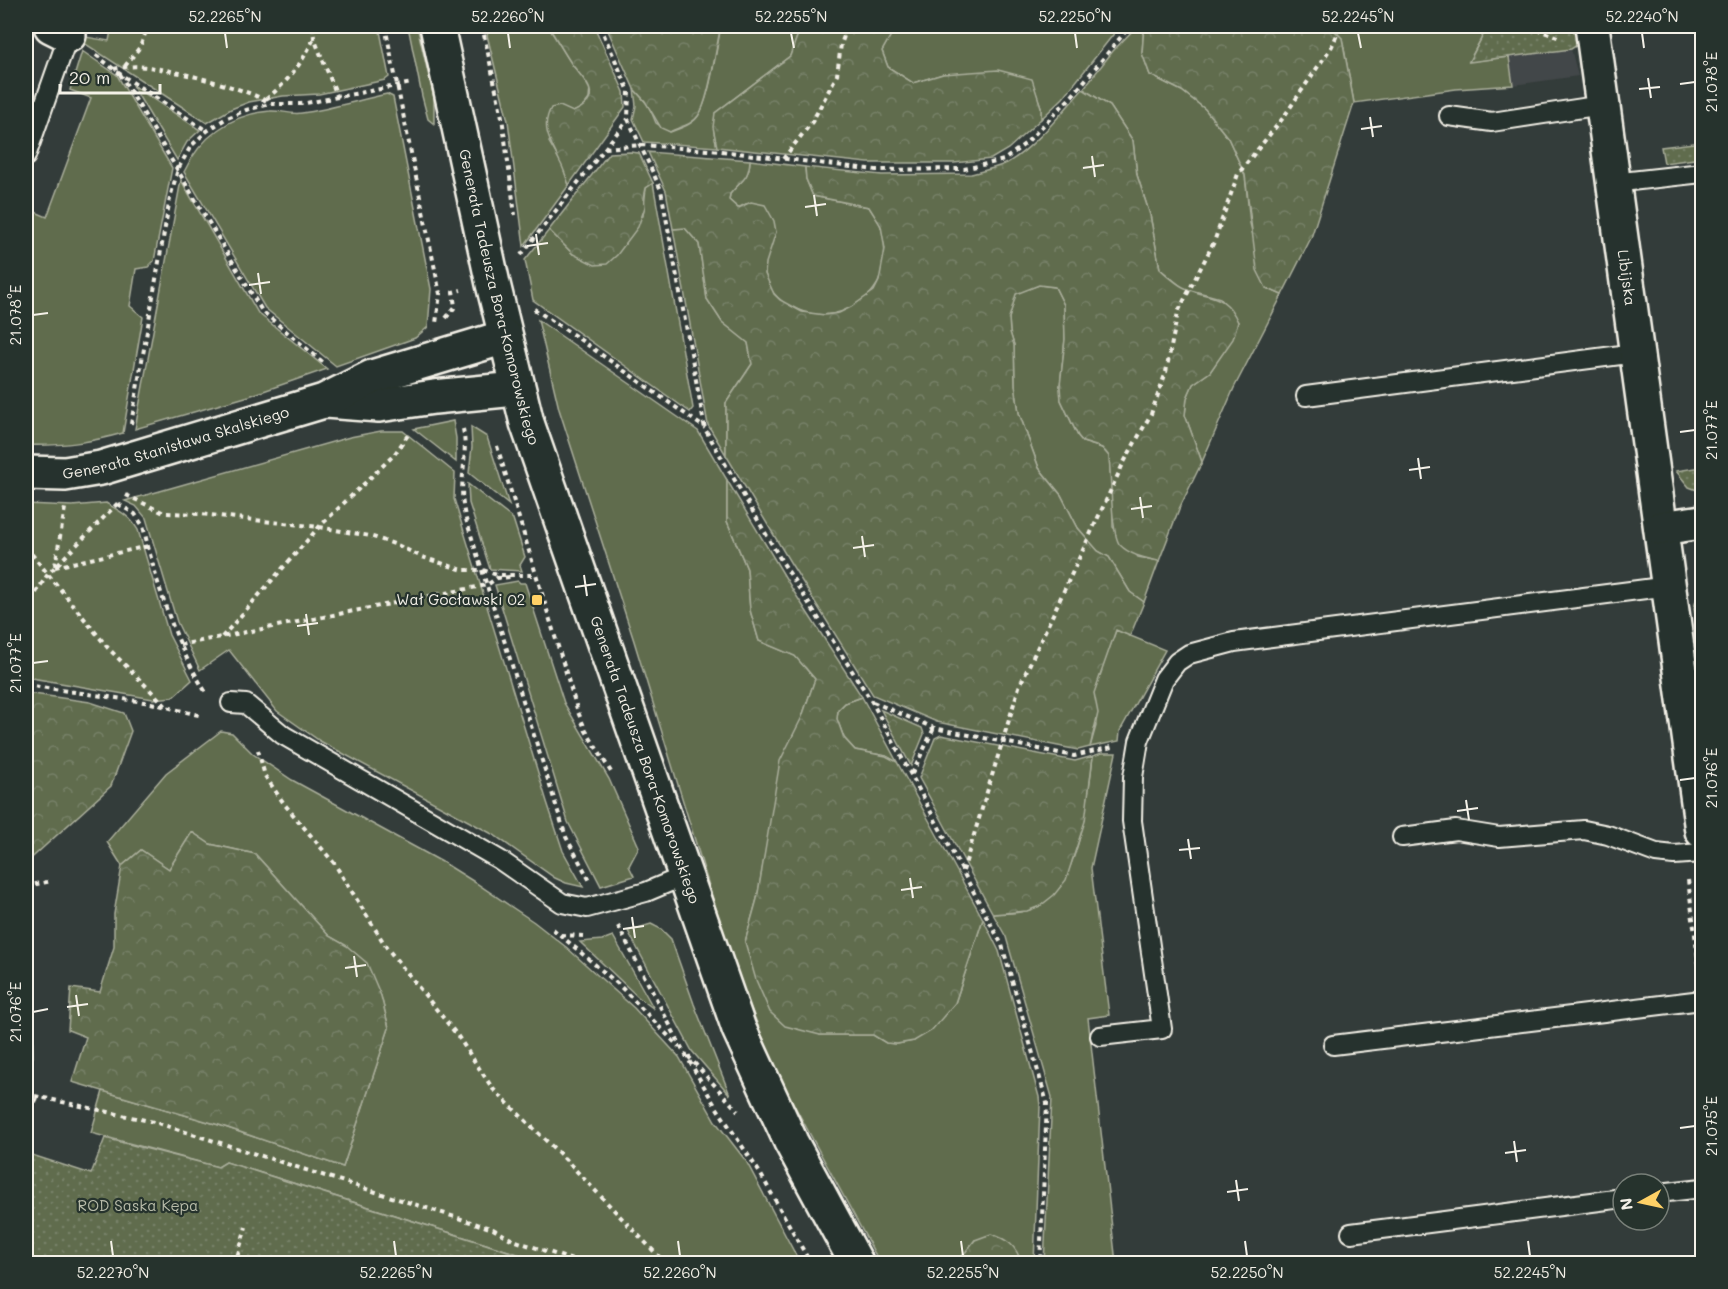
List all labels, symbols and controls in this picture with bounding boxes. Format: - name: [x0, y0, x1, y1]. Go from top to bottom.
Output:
- text: 52.2265°N: [189, 6, 261, 26]
- text: 52.2260°N: [471, 6, 545, 26]
- text: 52.2255°N: [755, 6, 827, 26]
- text: 52.2250°N: [1038, 6, 1112, 26]
- text: 52.2245°N: [1322, 6, 1394, 26]
- text: 52.2240°N: [1605, 6, 1679, 26]
- text: 21.078°E: [1701, 51, 1721, 112]
- scale bar: [60, 57, 160, 95]
- text: 20 m: [69, 65, 110, 89]
- street label: Generała Tadeusza Bora-Komorowskiego: [455, 147, 545, 447]
- street label: Libijska: [1614, 248, 1641, 307]
- text: 21.078°E: [5, 284, 25, 345]
- text: 21.077°E: [1701, 400, 1721, 460]
- street label: Generała Stanisława Skalskiego: [61, 401, 291, 483]
- place label: Wał Gocławski 02: [396, 589, 525, 609]
- marker: Wał Gocławski 02: [530, 593, 544, 607]
- street label: Generała Tadeusza Bora-Komorowskiego: [586, 613, 705, 906]
- text: 21.077°E: [5, 633, 25, 693]
- text: 21.076°E: [1701, 747, 1721, 808]
- text: 21.076°E: [5, 981, 25, 1042]
- text: 21.075°E: [1701, 1095, 1721, 1156]
- north arrow: [1611, 1172, 1671, 1232]
- park label: ROD Saska Kępa: [78, 1195, 198, 1215]
- text: N: [1614, 1197, 1637, 1212]
- text: 52.2270°N: [77, 1262, 149, 1282]
- text: 52.2265°N: [360, 1262, 432, 1282]
- text: 52.2260°N: [643, 1262, 717, 1282]
- text: 52.2255°N: [927, 1262, 999, 1282]
- text: 52.2250°N: [1210, 1262, 1284, 1282]
- text: 52.2245°N: [1494, 1262, 1566, 1282]

